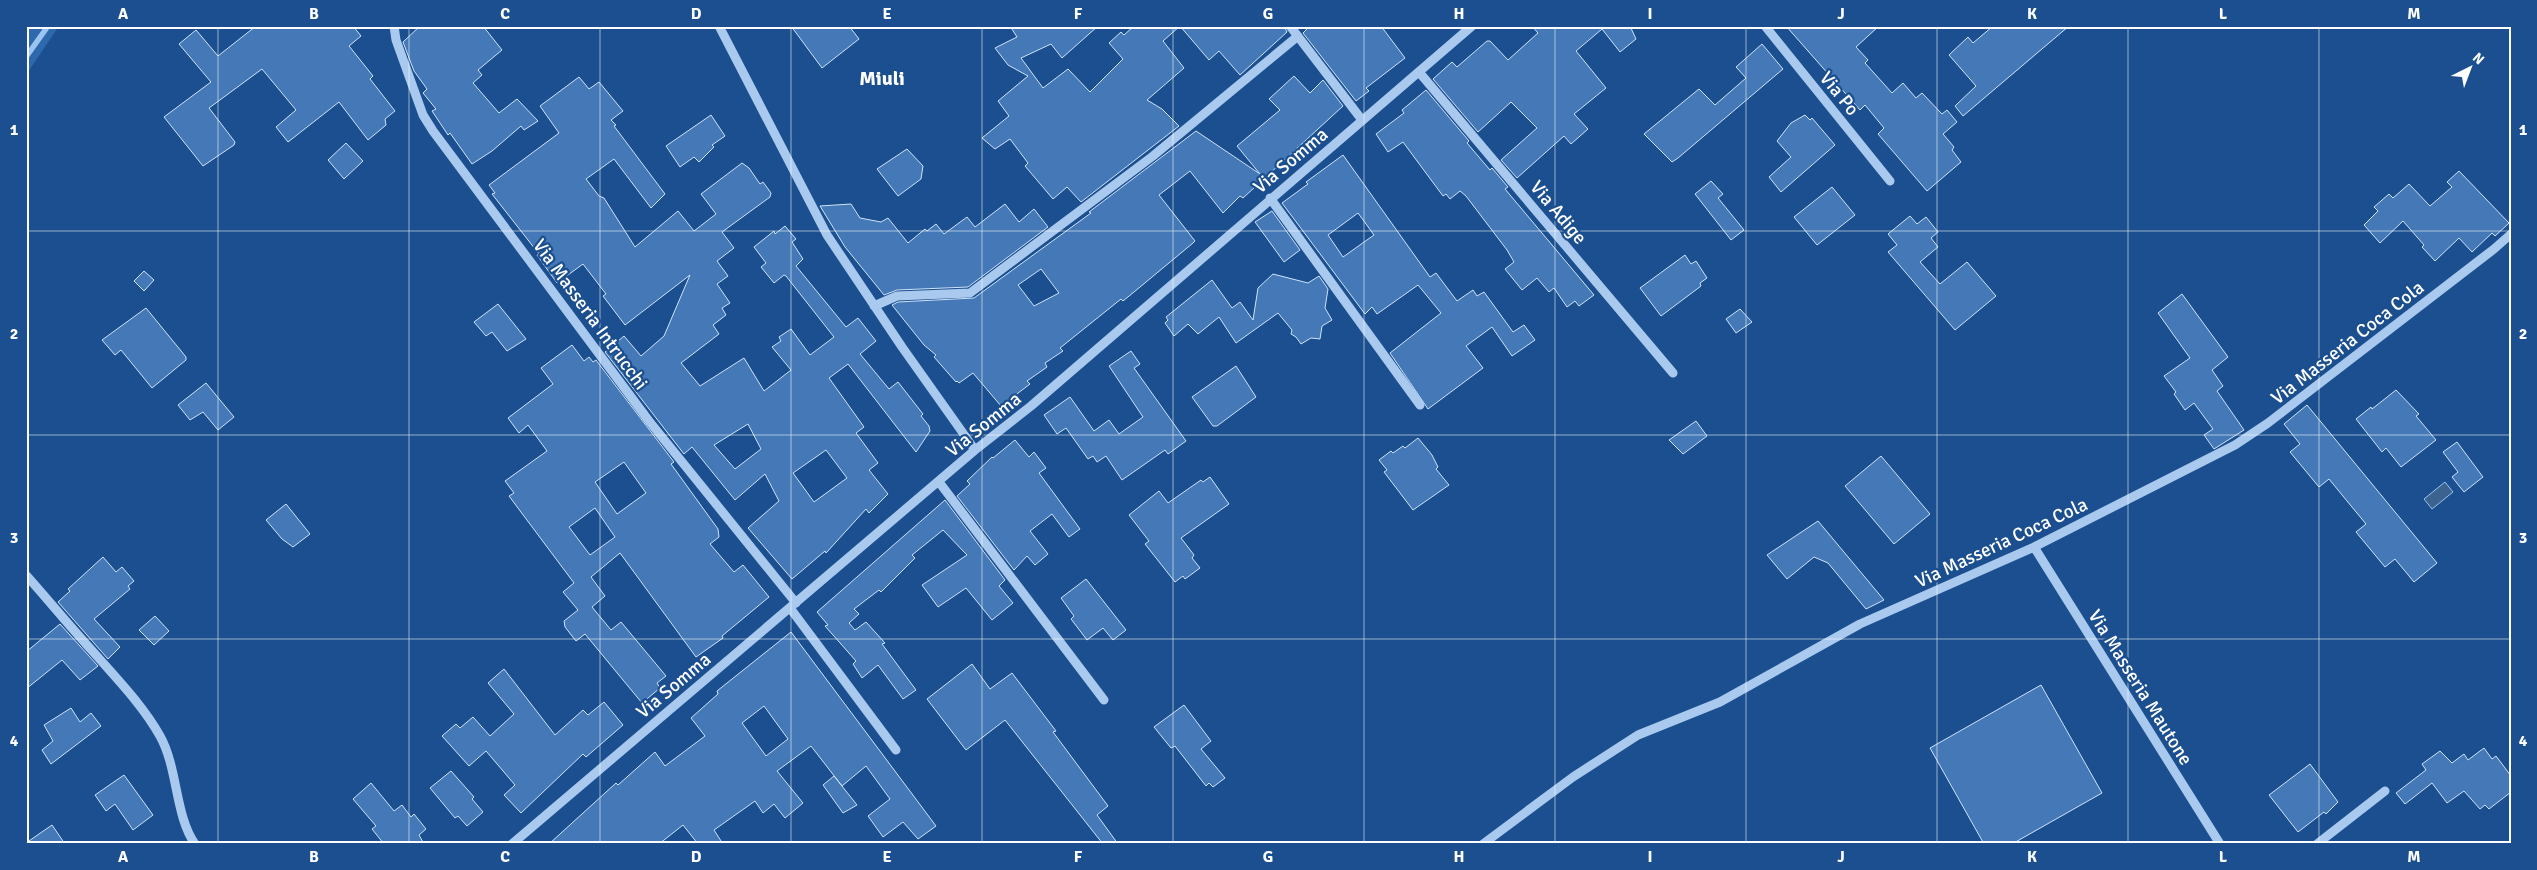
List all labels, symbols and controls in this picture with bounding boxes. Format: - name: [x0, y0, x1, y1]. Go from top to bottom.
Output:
- text: A: [118, 4, 129, 24]
- text: B: [309, 4, 319, 24]
- text: C: [500, 4, 510, 24]
- text: D: [691, 4, 702, 24]
- text: E: [882, 4, 892, 24]
- text: F: [1074, 4, 1083, 24]
- text: G: [1263, 4, 1273, 24]
- text: H: [1454, 4, 1464, 24]
- text: I: [1647, 4, 1653, 24]
- text: J: [1837, 4, 1845, 24]
- text: K: [2027, 4, 2037, 24]
- text: L: [2219, 4, 2228, 24]
- text: M: [2407, 4, 2421, 24]
- north arrow: [2444, 42, 2494, 92]
- text: N: [2469, 49, 2488, 68]
- district label: Miuli: [859, 66, 905, 91]
- street label: Via Po: [1814, 67, 1864, 121]
- text: 1: [10, 120, 19, 140]
- text: 1: [2519, 120, 2528, 140]
- street label: Via Somma: [1248, 123, 1333, 199]
- street label: Via Adige: [1525, 176, 1592, 249]
- street label: Via Masseria Intrucchi: [527, 235, 653, 395]
- street label: Via Masseria Coca Cola: [2266, 276, 2429, 410]
- text: 2: [10, 324, 18, 344]
- text: 2: [2519, 324, 2527, 344]
- street label: Via Somma: [941, 387, 1026, 462]
- street label: Via Masseria Coca Cola: [1911, 492, 2092, 593]
- text: 3: [10, 528, 18, 548]
- text: 3: [2519, 528, 2527, 548]
- street label: Via Masseria Mautone: [2083, 605, 2198, 770]
- street label: Via Somma: [631, 648, 716, 724]
- text: 4: [10, 731, 19, 751]
- text: 4: [2519, 731, 2528, 751]
- text: A: [118, 847, 129, 867]
- text: B: [309, 847, 319, 867]
- text: C: [500, 847, 510, 867]
- text: D: [691, 847, 702, 867]
- text: E: [882, 847, 892, 867]
- text: F: [1074, 847, 1083, 867]
- text: G: [1263, 847, 1273, 867]
- text: H: [1454, 847, 1464, 867]
- text: I: [1647, 847, 1653, 867]
- text: J: [1837, 847, 1845, 867]
- text: K: [2027, 847, 2037, 867]
- text: L: [2219, 847, 2228, 867]
- text: M: [2407, 847, 2421, 867]

